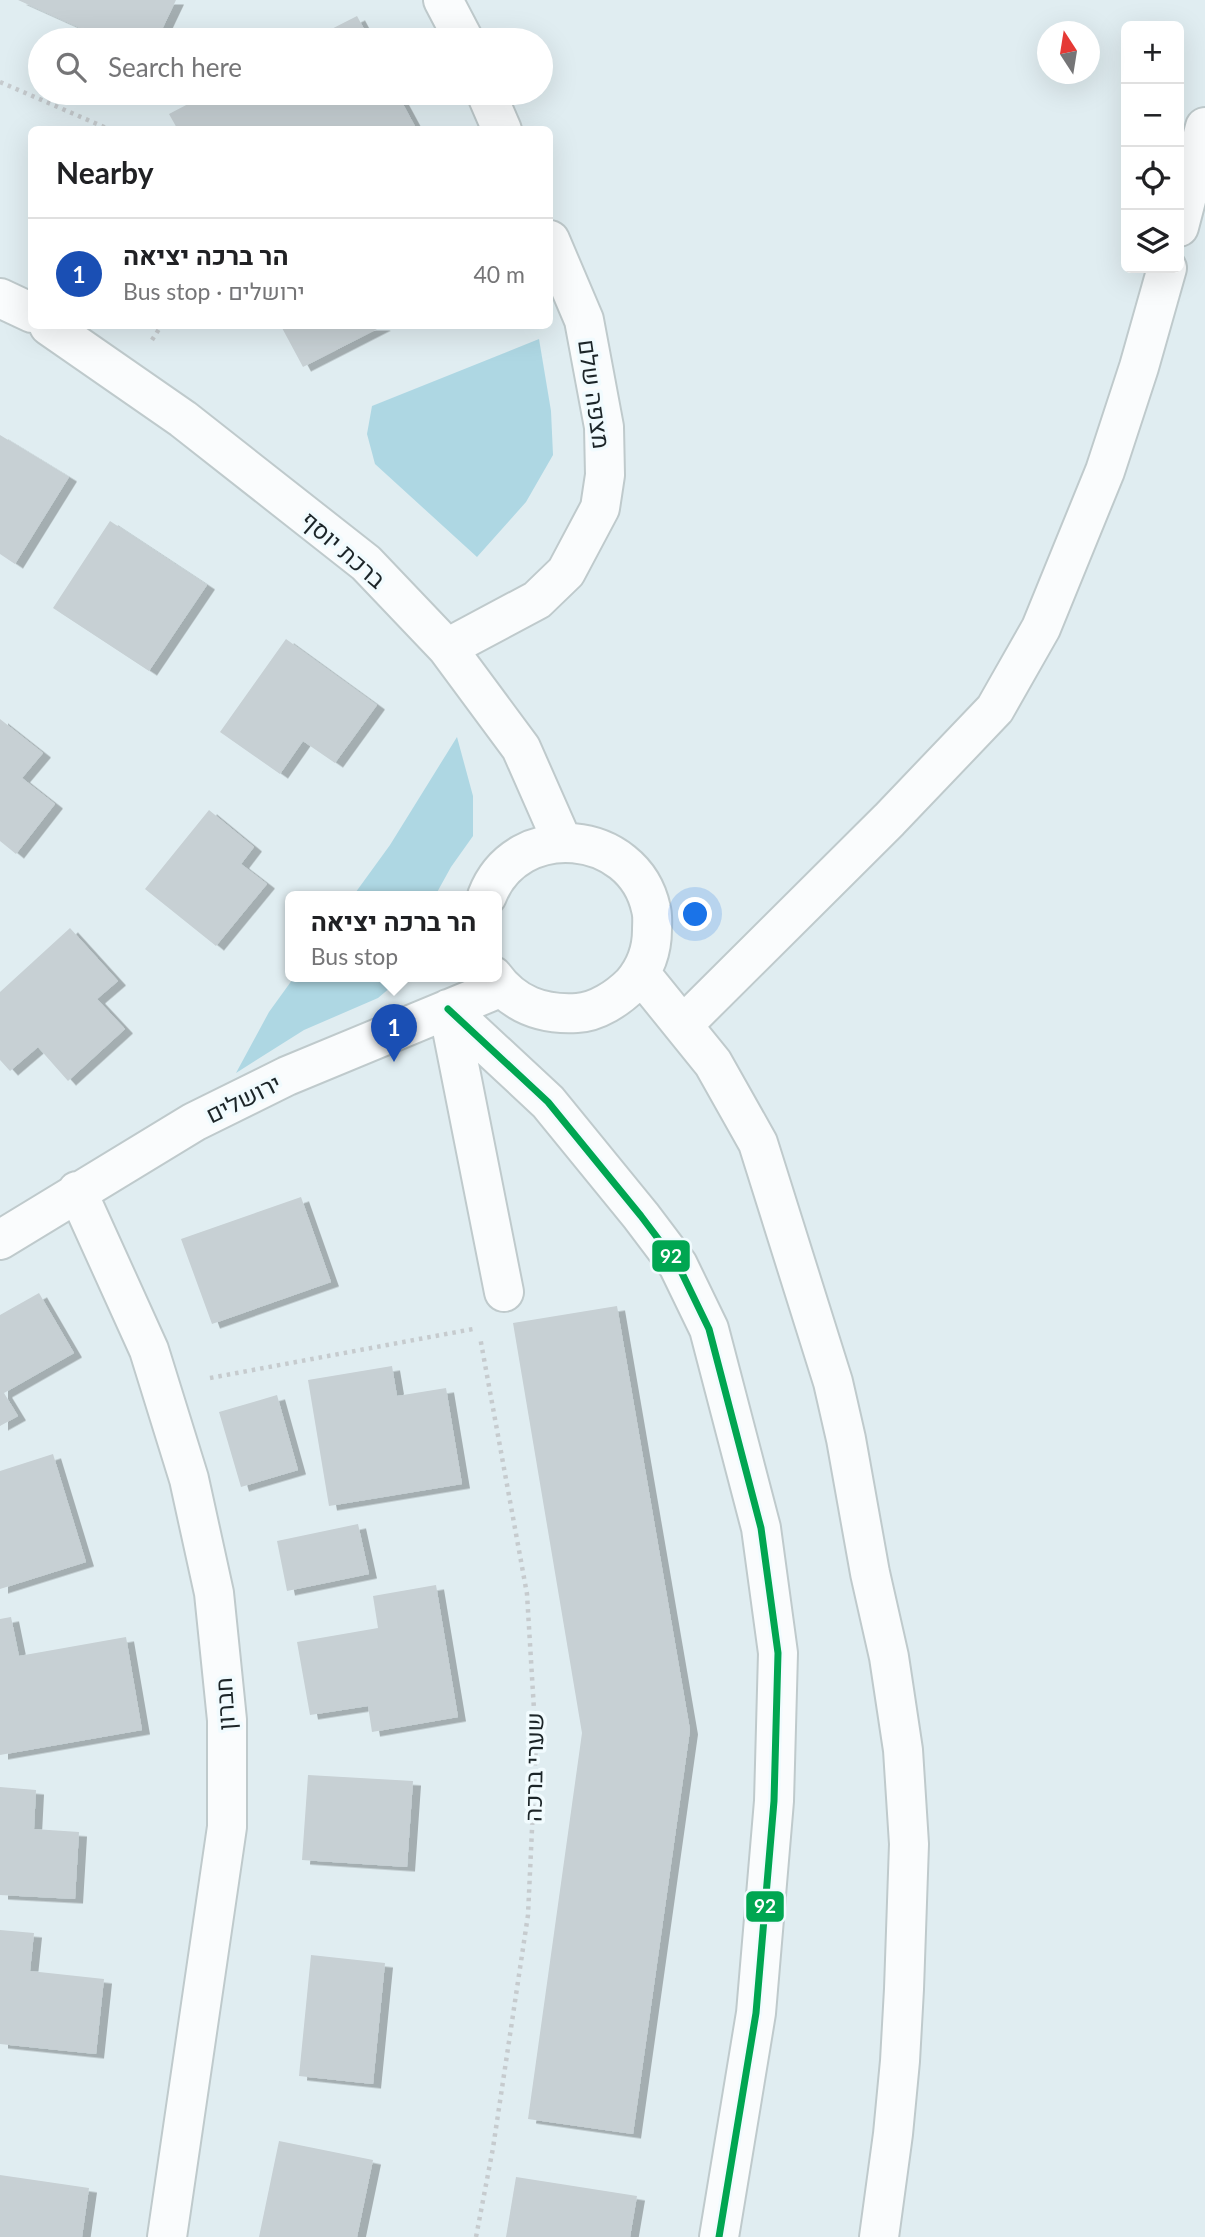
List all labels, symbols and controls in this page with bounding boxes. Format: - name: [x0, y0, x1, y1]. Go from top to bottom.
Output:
- north arrow: [1037, 21, 1100, 84]
- map controls: [1121, 21, 1184, 273]
- button: +: [1121, 21, 1184, 84]
- search box: [28, 28, 553, 105]
- icon: search: [52, 48, 90, 86]
- text: Search here: [108, 51, 242, 83]
- button: −: [1121, 84, 1184, 147]
- button: locate: [1121, 147, 1184, 210]
- text: Nearby: [56, 154, 154, 190]
- button: layers: [1121, 210, 1184, 273]
- text: הר ברכה יציאה: [123, 239, 289, 271]
- text: 1: [72, 260, 86, 288]
- text: 40 m: [474, 260, 525, 288]
- text: Bus stop · ירושלים: [123, 277, 305, 305]
- street label: מצפה שלם: [573, 337, 617, 451]
- street label: ברכת יוסף: [296, 504, 392, 594]
- popup: [285, 891, 502, 982]
- your location: [678, 897, 712, 931]
- text: הר ברכה יציאה: [311, 905, 476, 937]
- text: Bus stop: [311, 942, 398, 970]
- pin: 1: [371, 1004, 417, 1062]
- street label: ירושלים: [201, 1067, 285, 1129]
- line badge: 92: [651, 1239, 691, 1273]
- text: 92: [660, 1244, 682, 1267]
- street label: חברון: [208, 1677, 240, 1731]
- street label: שערי ברכה: [518, 1712, 548, 1822]
- line badge: 92: [745, 1890, 785, 1923]
- text: 92: [754, 1894, 776, 1917]

